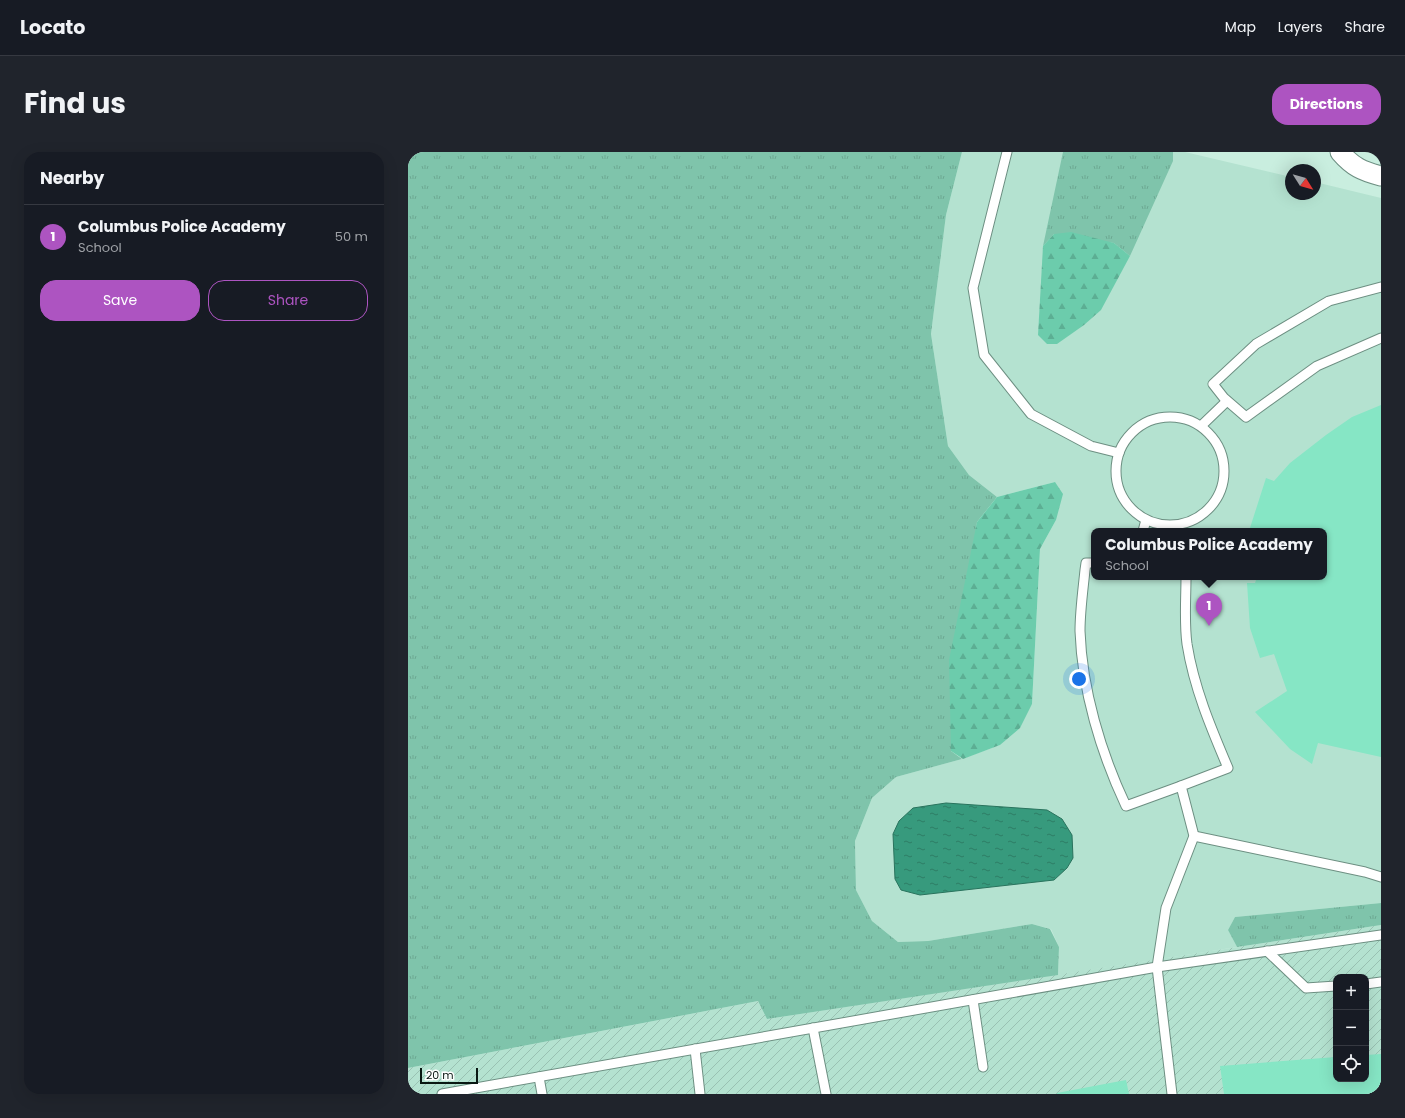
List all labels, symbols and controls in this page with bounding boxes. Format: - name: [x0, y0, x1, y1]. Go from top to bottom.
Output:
- text: Locato: [20, 14, 85, 41]
- text: Map: [1225, 17, 1256, 37]
- text: Layers: [1278, 17, 1322, 37]
- text: Share: [1344, 17, 1385, 37]
- text: Find us: [24, 84, 126, 123]
- button: Directions: [1272, 84, 1381, 125]
- north arrow: [1285, 164, 1321, 200]
- text: Nearby: [40, 166, 104, 190]
- text: Columbus Police Academy: [78, 216, 286, 237]
- text: 1: [51, 227, 55, 246]
- text: 50 m: [335, 227, 368, 246]
- text: School: [78, 238, 122, 257]
- button: Save: [40, 280, 200, 321]
- button: Share: [208, 280, 368, 321]
- popup: [1091, 528, 1327, 580]
- text: Columbus Police Academy: [1105, 534, 1313, 555]
- text: School: [1105, 556, 1149, 575]
- pin: 1: [1196, 593, 1222, 626]
- your location: [1069, 669, 1089, 689]
- map controls: [1333, 974, 1369, 1082]
- button: +: [1333, 974, 1369, 1010]
- button: −: [1333, 1010, 1369, 1046]
- button: locate: [1333, 1046, 1369, 1082]
- scale bar: [420, 1066, 478, 1085]
- text: 20 m: [426, 1067, 454, 1083]

